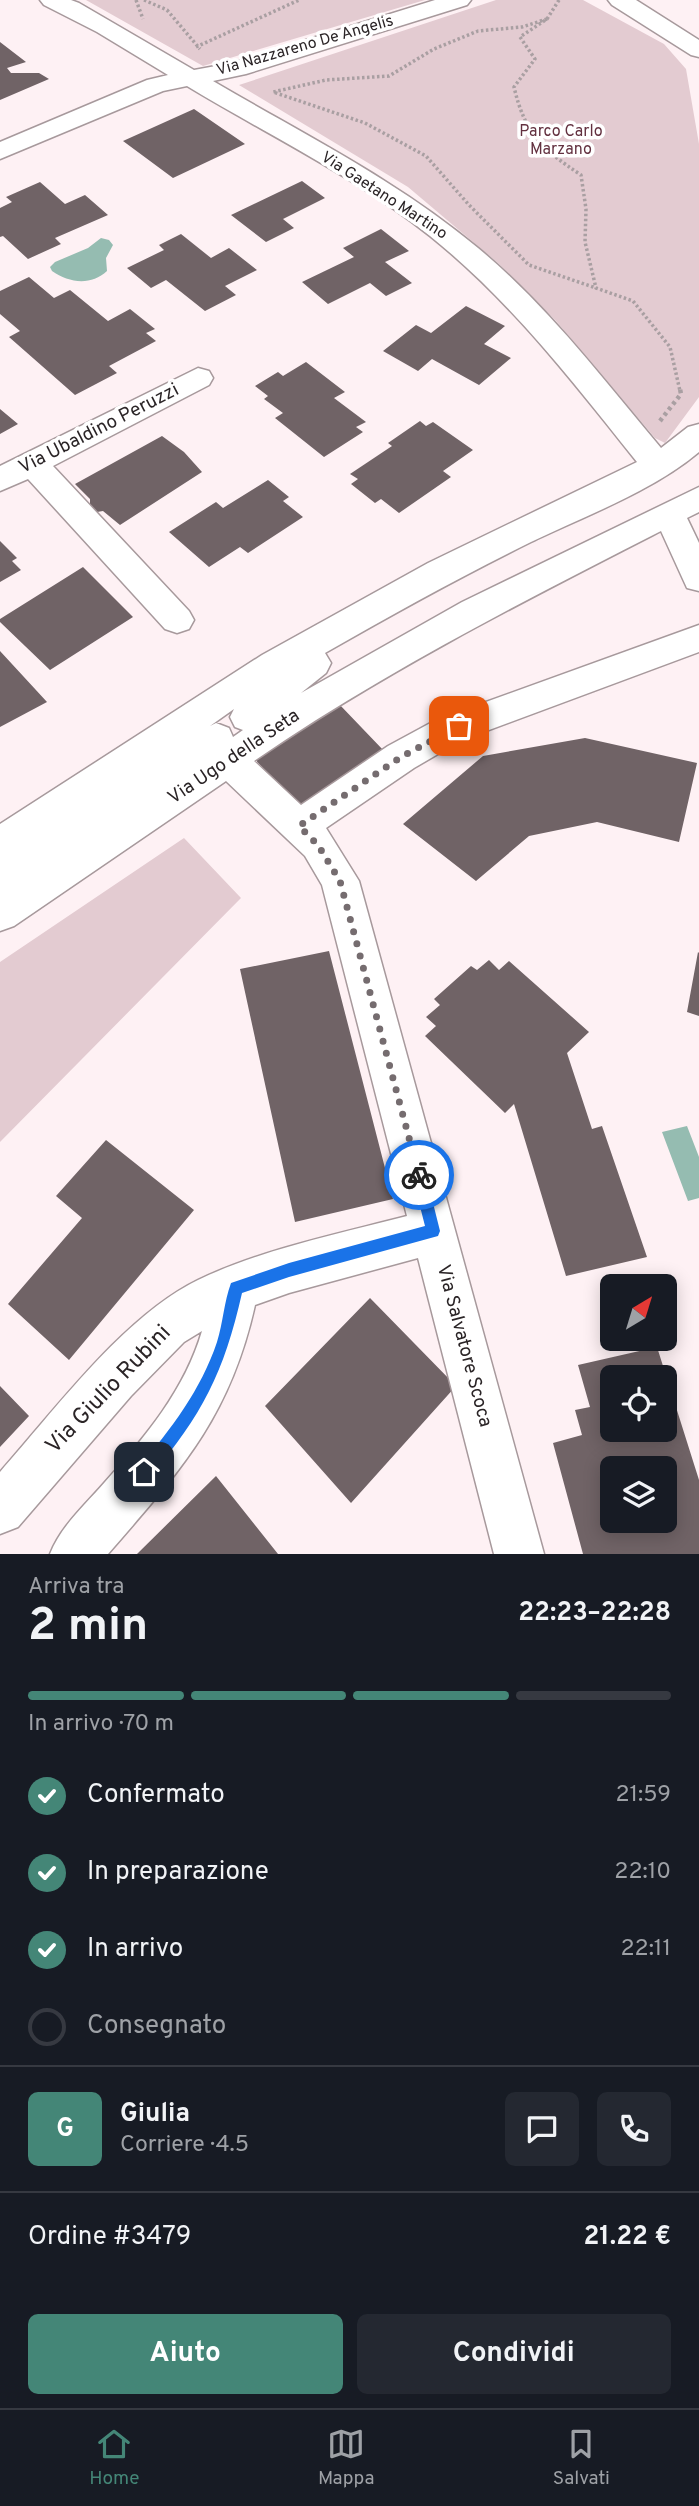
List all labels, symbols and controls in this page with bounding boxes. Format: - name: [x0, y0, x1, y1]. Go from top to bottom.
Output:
- street label: Via Nazzareno De Angelis: [214, 11, 396, 81]
- park label: Parco Carlo Marzano: [519, 122, 603, 160]
- street label: Via Gaetano Martino: [317, 148, 451, 244]
- street label: Via Ubaldino Peruzzi: [15, 378, 183, 480]
- pin: [429, 696, 489, 756]
- street label: Via Ugo della Seta: [164, 704, 304, 810]
- icon: bag: [440, 707, 478, 745]
- courier: [384, 1140, 454, 1210]
- icon: bike: [400, 1156, 438, 1194]
- street label: Via Salvatore Scoca: [431, 1262, 497, 1430]
- north arrow: [600, 1274, 677, 1351]
- map controls: [600, 1274, 677, 1533]
- street label: Via Giulio Rubini: [40, 1319, 178, 1461]
- button: locate: [600, 1365, 677, 1442]
- pin: [114, 1442, 174, 1502]
- icon: home: [125, 1453, 163, 1491]
- button: layers: [600, 1456, 677, 1533]
- text: Arriva tra: [28, 1573, 124, 1602]
- text: 22:23–22:28: [518, 1597, 671, 1630]
- text: 2 min: [28, 1598, 148, 1657]
- text: In arrivo · 70 m: [28, 1710, 174, 1739]
- icon: check: [28, 1777, 66, 1815]
- text: Confermato: [87, 1779, 225, 1812]
- text: 21:59: [615, 1781, 671, 1810]
- icon: check: [28, 1854, 66, 1892]
- text: In preparazione: [87, 1856, 269, 1889]
- text: 22:10: [614, 1858, 671, 1887]
- icon: check: [28, 1931, 66, 1969]
- text: In arrivo: [87, 1933, 183, 1966]
- text: 22:11: [621, 1935, 671, 1964]
- text: Consegnato: [87, 2010, 226, 2043]
- button: chat: [505, 2092, 579, 2166]
- button: phone: [597, 2092, 671, 2166]
- text: Giulia: [120, 2098, 190, 2131]
- text: G: [56, 2113, 74, 2146]
- text: Corriere · 4.5: [120, 2131, 249, 2160]
- text: Ordine #3479: [28, 2221, 191, 2254]
- text: 21.22 €: [583, 2221, 671, 2254]
- button: Aiuto: [28, 2314, 343, 2394]
- button: Condividi: [357, 2314, 671, 2394]
- tab: Home: [89, 2425, 140, 2491]
- tab: Mappa: [318, 2425, 374, 2491]
- tab: Salvati: [553, 2425, 610, 2491]

